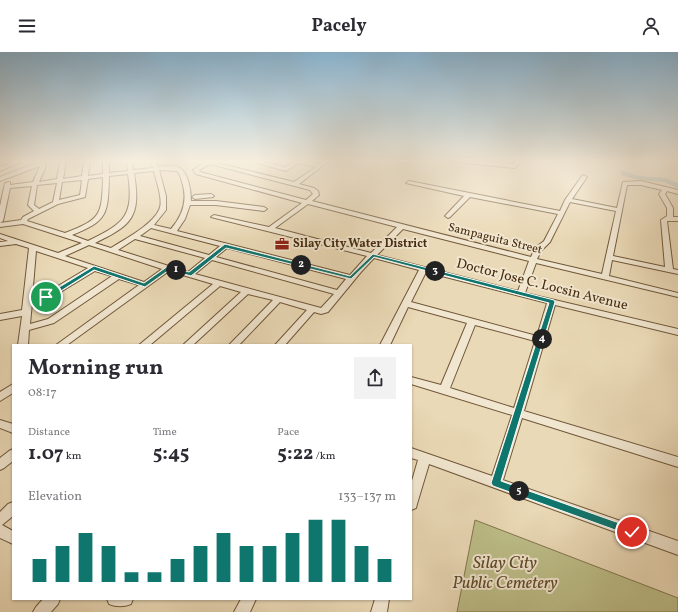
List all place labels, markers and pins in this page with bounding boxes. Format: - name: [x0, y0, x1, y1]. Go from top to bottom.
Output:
- office icon: Silay City Water District: [274, 236, 290, 252]
- place label: Silay City Water District: [293, 236, 428, 252]
- pin: 2: [291, 255, 311, 275]
- pin: 1: [166, 260, 186, 280]
- pin: 3: [425, 261, 445, 281]
- pin: [29, 280, 63, 314]
- pin: 4: [532, 329, 552, 349]
- pin: 5: [509, 481, 529, 501]
- pin: [615, 515, 649, 549]

